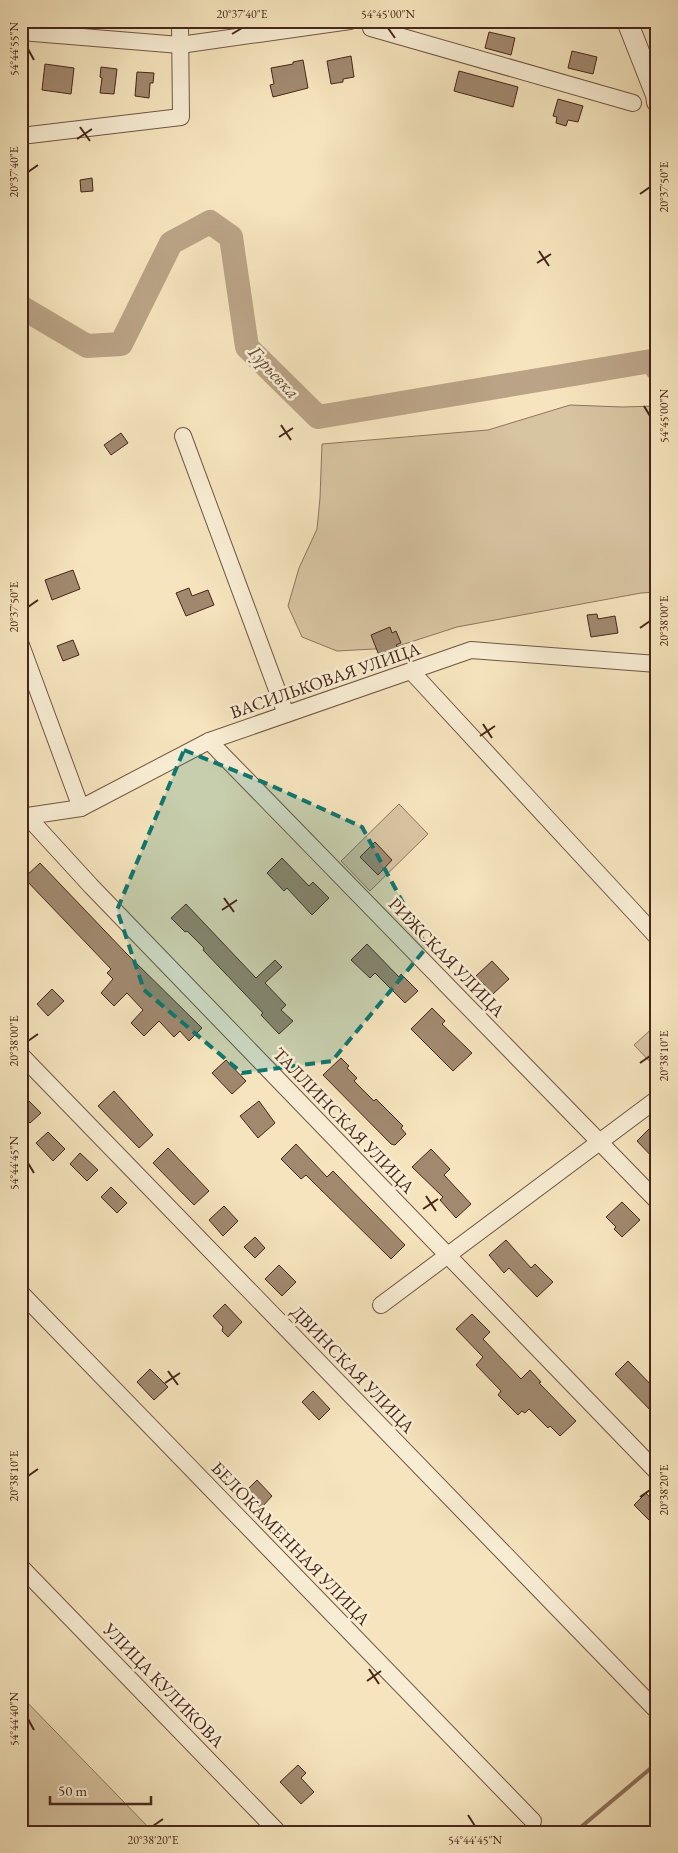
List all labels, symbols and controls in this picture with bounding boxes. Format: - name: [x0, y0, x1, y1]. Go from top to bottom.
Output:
- text: 20°37'40"E: [216, 6, 268, 22]
- text: 54°45'00"N: [361, 6, 415, 22]
- text: 54°44'55"N: [6, 22, 22, 76]
- text: 20°37'40"E: [6, 146, 22, 198]
- text: 20°37'50"E: [656, 161, 672, 213]
- water label: Гурьевка: [242, 339, 305, 404]
- text: 54°45'00"N: [656, 389, 672, 443]
- text: 20°37'50"E: [6, 581, 22, 633]
- text: 20°38'00"E: [656, 595, 672, 647]
- street label: ВАСИЛЬКОВАЯ УЛИЦА: [227, 636, 424, 723]
- street label: РИЖСКАЯ УЛИЦА: [384, 892, 511, 1022]
- text: 20°38'00"E: [6, 1015, 22, 1067]
- text: 20°38'10"E: [656, 1030, 672, 1082]
- street label: ТАЛЛИНСКАЯ УЛИЦА: [268, 1042, 420, 1198]
- text: 54°44'45"N: [6, 1136, 22, 1190]
- street label: ДВИНСКАЯ УЛИЦА: [286, 1300, 420, 1438]
- text: 20°38'10"E: [6, 1450, 22, 1502]
- street label: БЕЛОКАМЕННАЯ УЛИЦА: [207, 1456, 376, 1630]
- text: 20°38'20"E: [656, 1464, 672, 1516]
- street label: УЛИЦА КУЛИКОВА: [98, 1617, 230, 1753]
- text: 54°44'40"N: [6, 1692, 22, 1746]
- scale bar: [50, 1773, 151, 1805]
- text: 50 m: [58, 1781, 87, 1800]
- text: 20°38'20"E: [127, 1832, 179, 1848]
- text: 54°44'45"N: [448, 1832, 502, 1848]

